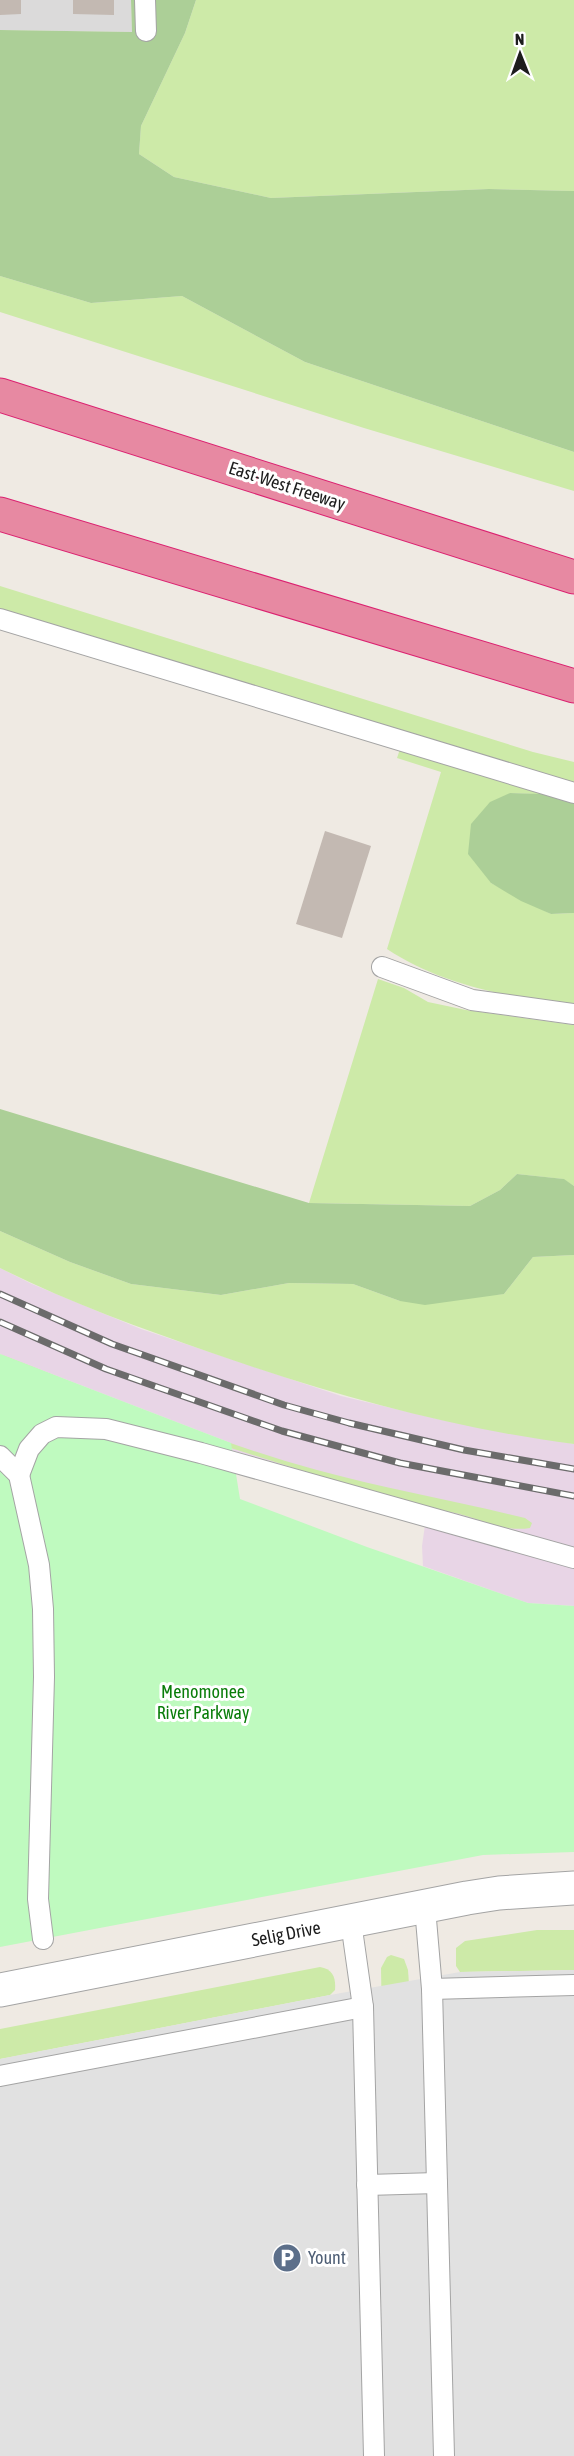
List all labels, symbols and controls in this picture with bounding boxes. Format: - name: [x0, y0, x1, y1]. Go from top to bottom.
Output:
- north arrow: [490, 24, 550, 84]
- text: N: [515, 30, 525, 48]
- street label: East-West Freeway: [226, 457, 348, 514]
- park label: Menomonee River Parkway: [157, 1681, 249, 1723]
- street label: Selig Drive: [250, 1917, 322, 1950]
- parking icon: Yount: [271, 2242, 303, 2274]
- place label: Yount: [308, 2247, 346, 2268]

